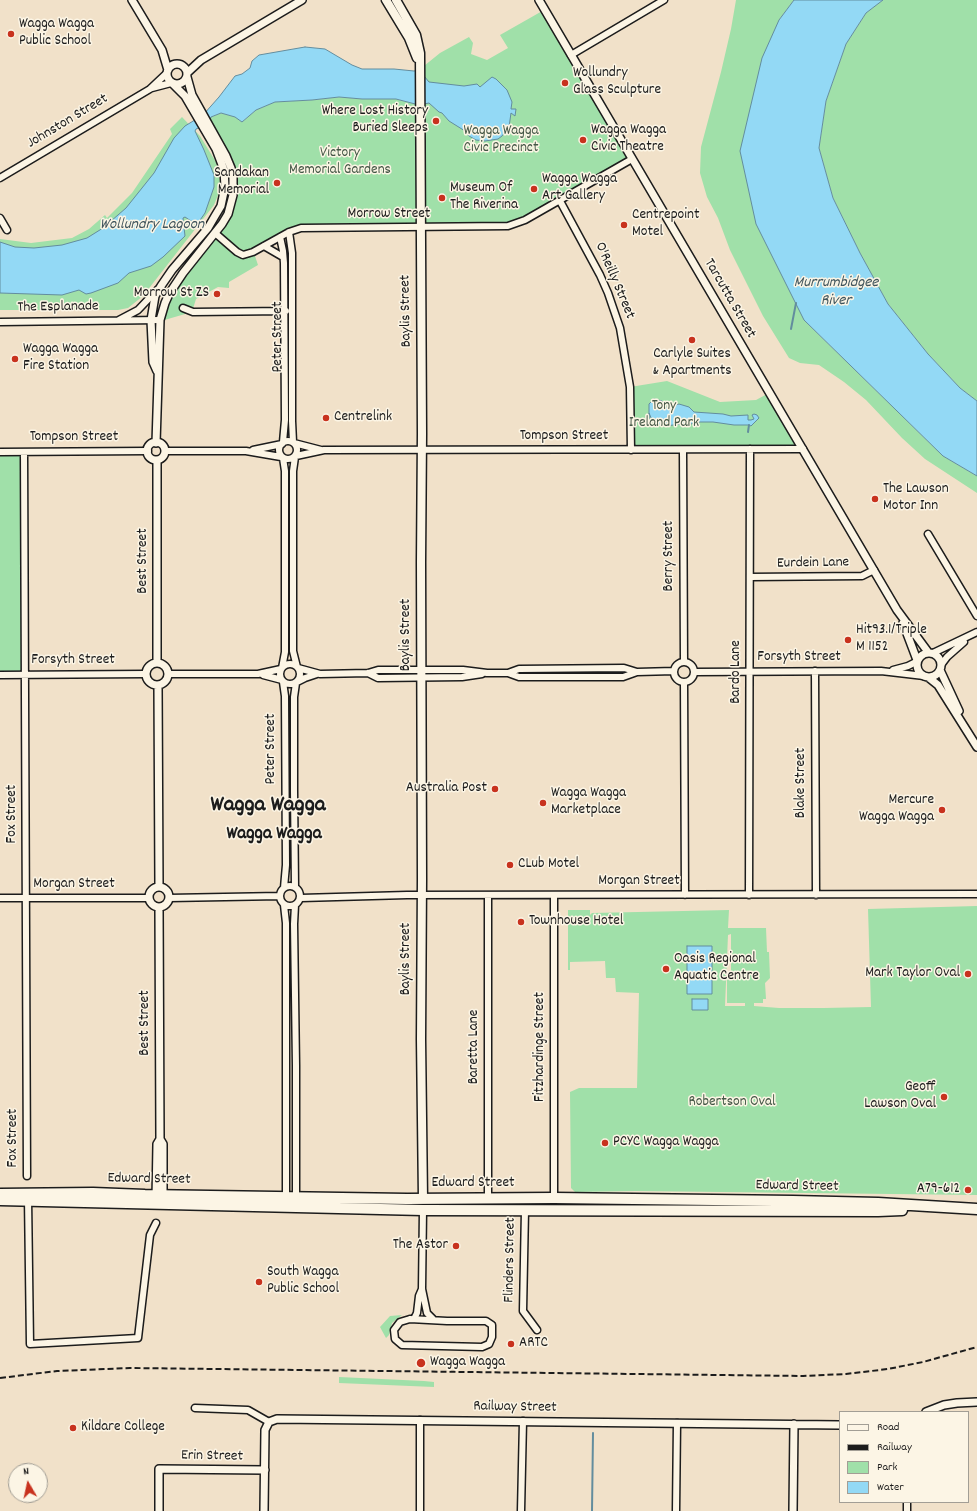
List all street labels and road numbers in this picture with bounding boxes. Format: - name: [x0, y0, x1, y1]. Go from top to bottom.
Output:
- street label: Johnston Street: [24, 91, 112, 153]
- street label: Morrow Street: [348, 206, 430, 224]
- street label: O'Reilly Street: [590, 240, 638, 322]
- street label: Tarcutta Street: [699, 256, 759, 342]
- street label: Baylis Street: [397, 274, 417, 348]
- street label: The Esplanade: [17, 298, 99, 318]
- street label: Peter Street: [270, 302, 288, 372]
- street label: Tompson Street: [520, 428, 608, 446]
- street label: Tompson Street: [30, 429, 118, 447]
- street label: Berry Street: [661, 521, 679, 591]
- street label: Best Street: [135, 528, 153, 594]
- street label: Eurdein Lane: [777, 554, 849, 574]
- street label: Baylis Street: [398, 599, 416, 671]
- street label: Bardo Lane: [728, 640, 746, 704]
- street label: Forsyth Street: [757, 649, 841, 667]
- street label: Forsyth Street: [31, 652, 115, 670]
- street label: Peter Street: [263, 714, 281, 784]
- street label: Blake Street: [793, 748, 811, 818]
- street label: Fox Street: [4, 785, 22, 843]
- street label: Morgan Street: [598, 873, 680, 891]
- street label: Morgan Street: [33, 876, 115, 894]
- street label: Baylis Street: [398, 923, 416, 995]
- street label: Best Street: [137, 990, 155, 1056]
- street label: Fitzhardinge Street: [532, 992, 550, 1102]
- street label: Baretta Lane: [466, 1010, 484, 1084]
- street label: Fox Street: [5, 1109, 23, 1167]
- street label: Edward Street: [107, 1170, 191, 1190]
- street label: Edward Street: [431, 1175, 515, 1193]
- street label: Edward Street: [755, 1177, 839, 1197]
- street label: Flinders Street: [501, 1217, 521, 1303]
- street label: Railway Street: [473, 1398, 557, 1418]
- street label: Erin Street: [181, 1447, 243, 1467]

